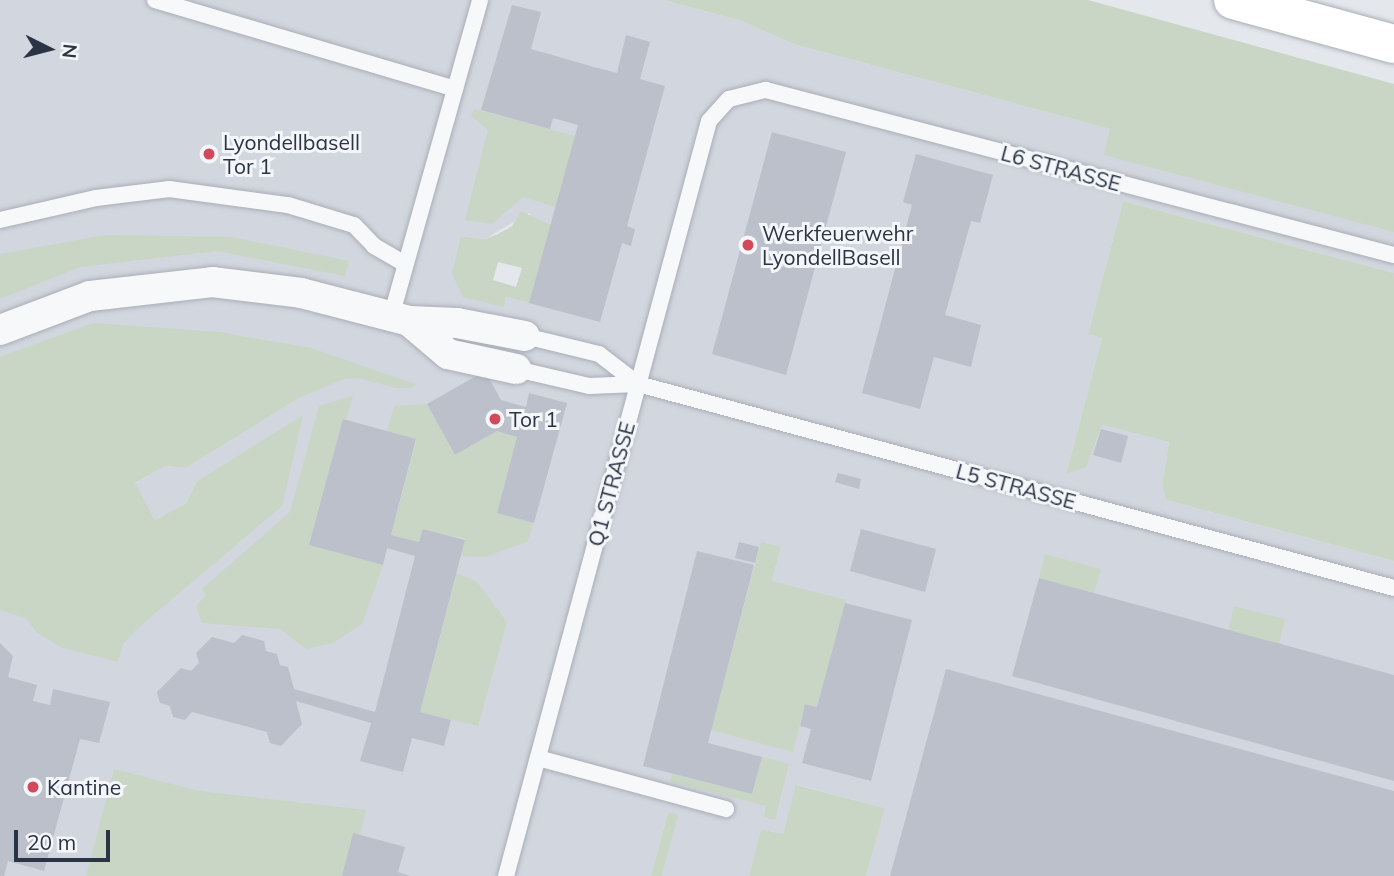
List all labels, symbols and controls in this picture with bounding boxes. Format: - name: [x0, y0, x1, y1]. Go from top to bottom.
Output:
- north arrow: [14, 14, 84, 84]
- text: N: [57, 43, 83, 60]
- place label: Lyondellbasell Tor 1: [223, 129, 360, 179]
- street label: L6 STRASSE: [998, 140, 1124, 196]
- marker: Lyondellbasell Tor 1: [201, 146, 217, 162]
- place label: Werkfeuerwehr LyondellBasell: [762, 220, 913, 270]
- marker: Werkfeuerwehr LyondellBasell: [740, 237, 756, 253]
- place label: Tor 1: [509, 406, 558, 432]
- marker: Tor 1: [487, 411, 503, 427]
- street label: Q1 STRASSE: [582, 419, 640, 549]
- street label: L5 STRASSE: [953, 458, 1079, 514]
- place label: Kantine: [47, 774, 121, 800]
- marker: Kantine: [25, 779, 41, 795]
- scale bar: [18, 816, 114, 860]
- text: 20 m: [27, 829, 76, 855]

